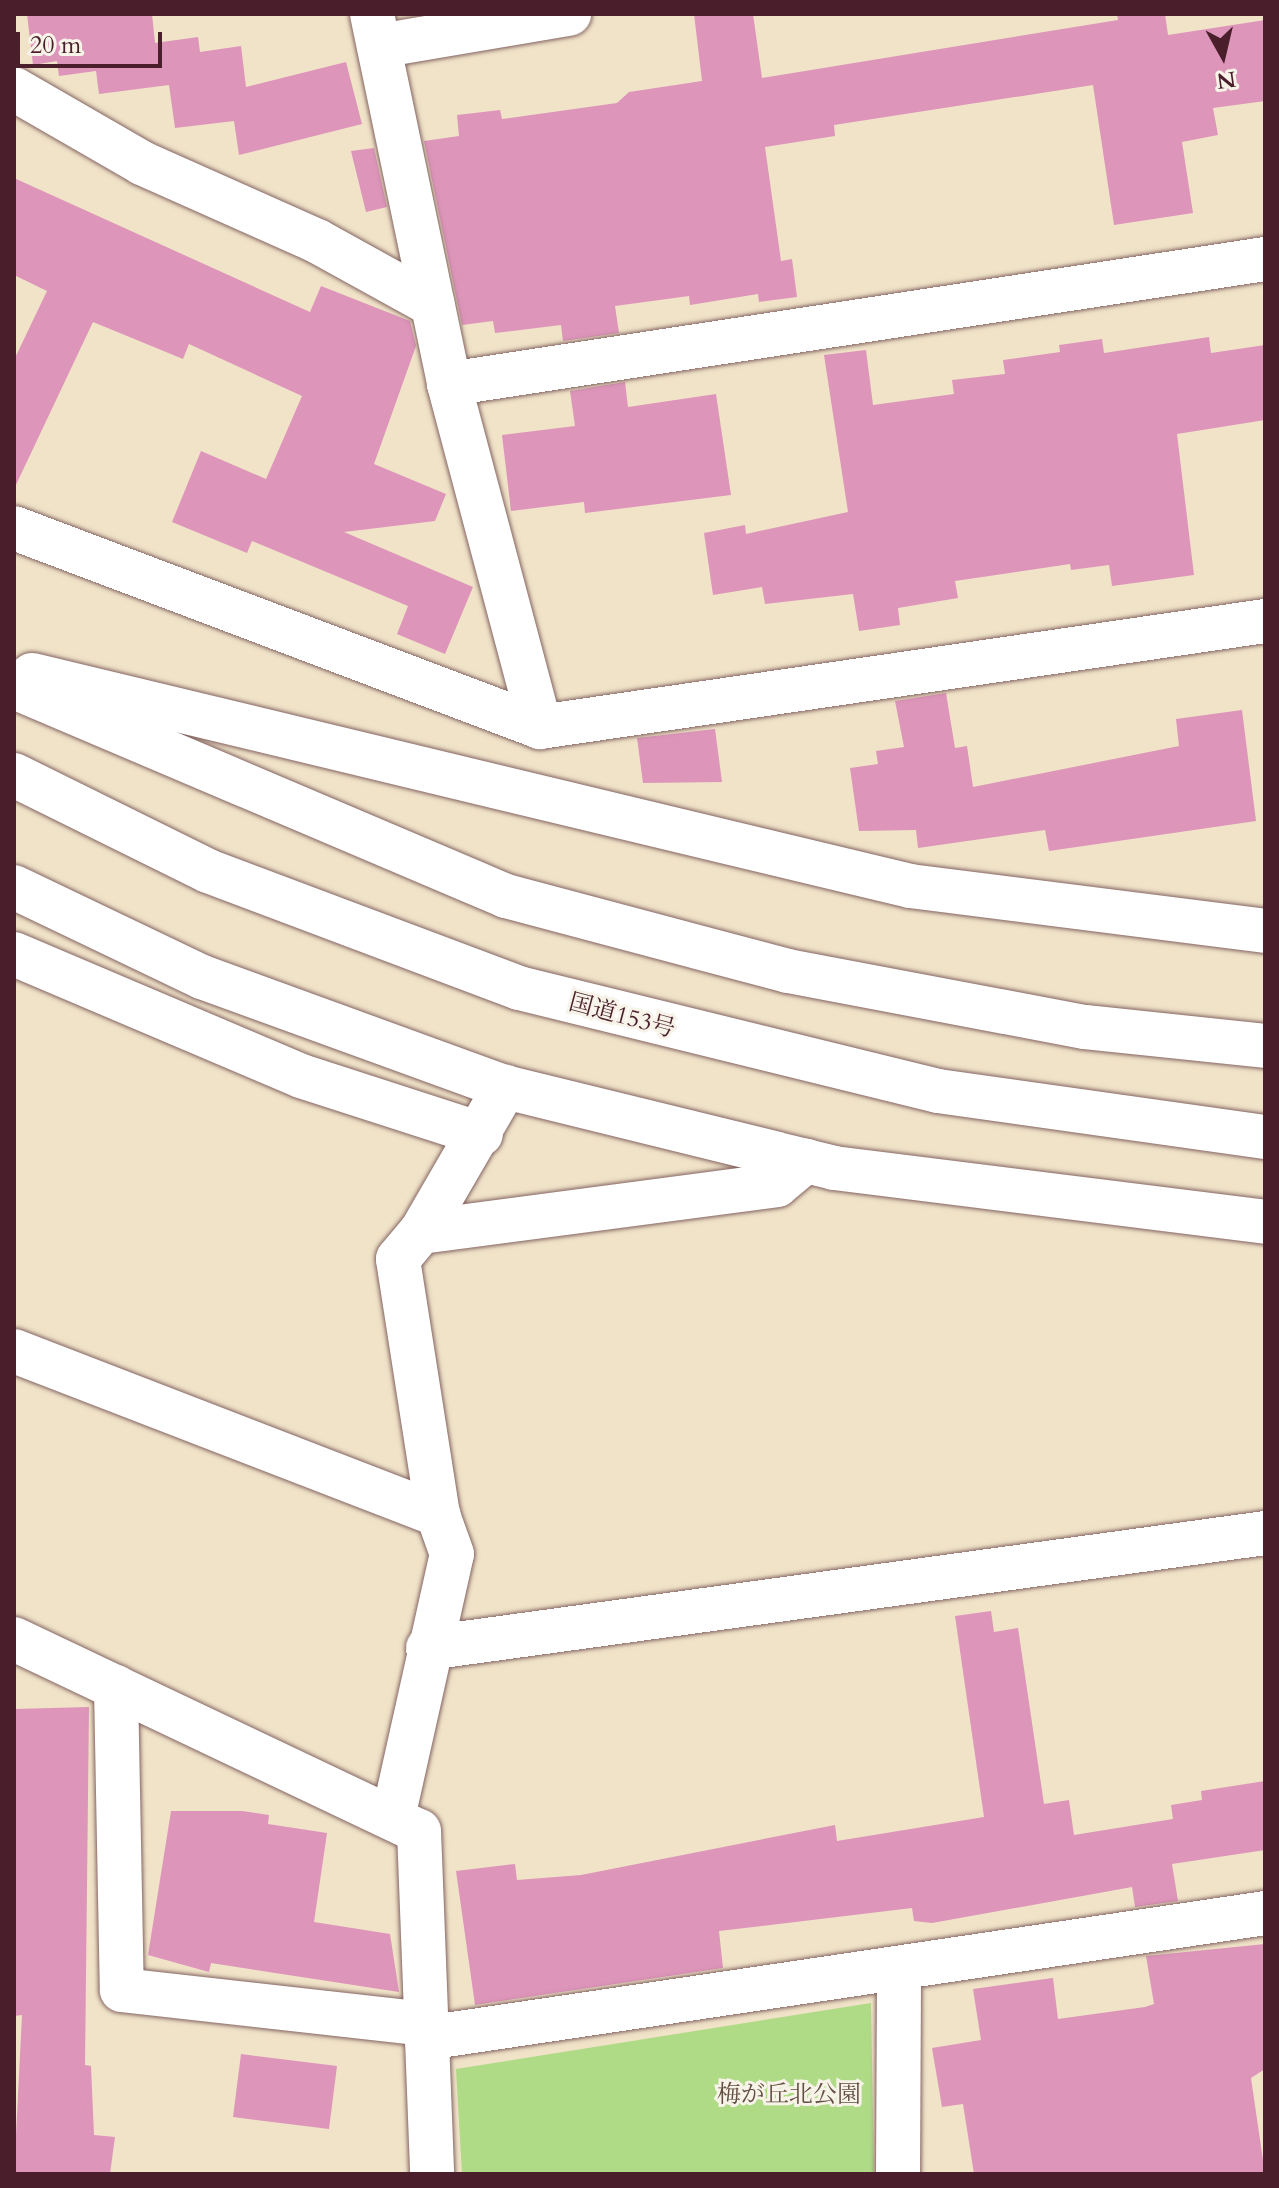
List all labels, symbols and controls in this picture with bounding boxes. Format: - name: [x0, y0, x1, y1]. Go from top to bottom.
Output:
- scale bar: [20, 16, 166, 66]
- north arrow: [1183, 16, 1263, 96]
- text: 20 m: [30, 29, 81, 62]
- text: N: [1215, 64, 1238, 96]
- street label: 国道153号: [566, 988, 678, 1044]
- park label: 梅が丘北公園: [717, 2081, 861, 2109]

